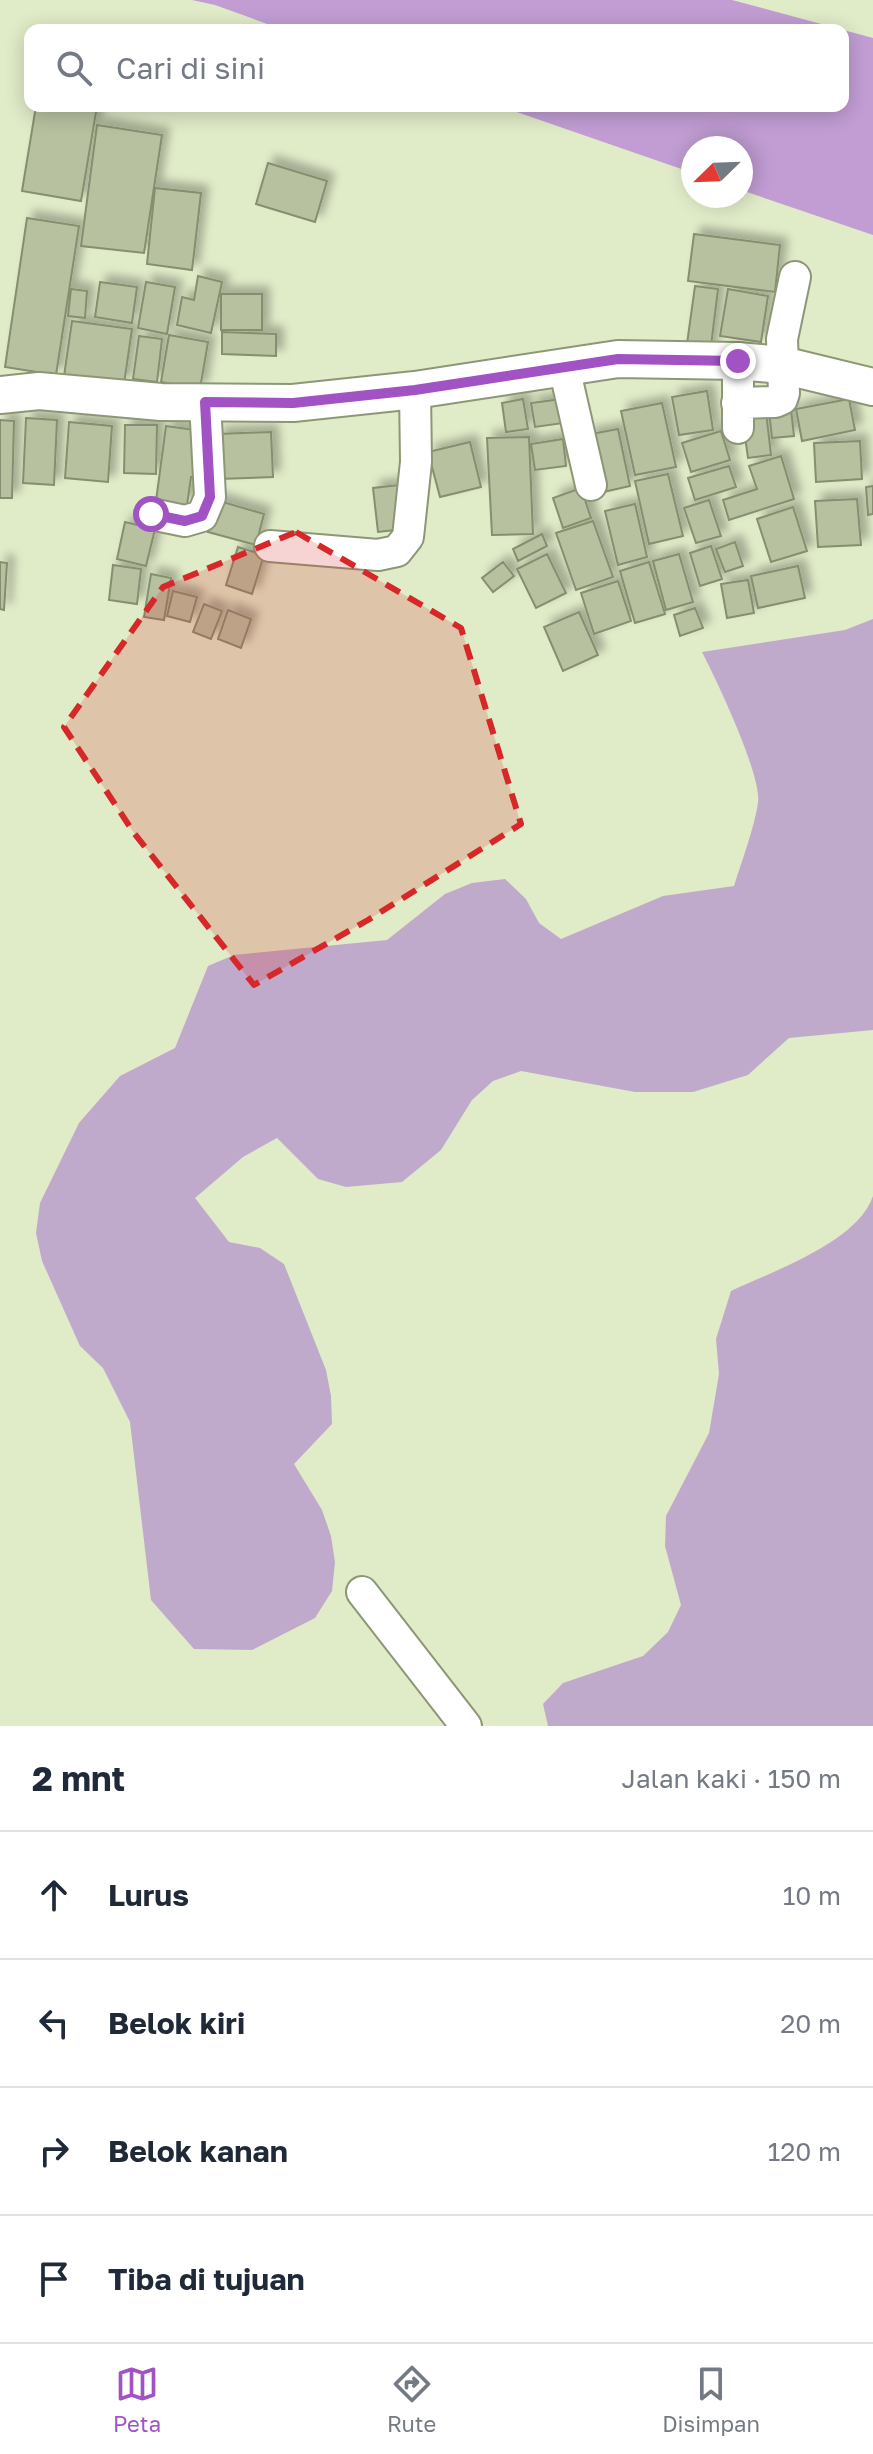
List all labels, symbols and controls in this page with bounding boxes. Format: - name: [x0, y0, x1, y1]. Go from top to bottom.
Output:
- search box: [24, 24, 849, 112]
- icon: search: [52, 46, 96, 90]
- text: Cari di sini: [116, 50, 265, 86]
- north arrow: [681, 136, 753, 208]
- route end: [720, 343, 756, 379]
- route start: [133, 496, 169, 532]
- text: 2 mnt: [32, 1758, 125, 1798]
- text: Jalan kaki · 150 m: [621, 1763, 841, 1794]
- icon: ahead: [32, 1873, 76, 1917]
- text: Lurus: [108, 1877, 189, 1913]
- text: 10 m: [783, 1880, 841, 1911]
- icon: left: [32, 2001, 76, 2045]
- text: Belok kiri: [108, 2005, 245, 2041]
- text: 20 m: [780, 2008, 841, 2039]
- icon: right: [32, 2129, 76, 2173]
- text: Belok kanan: [108, 2133, 288, 2169]
- text: 120 m: [768, 2136, 841, 2167]
- icon: arrive: [32, 2257, 76, 2301]
- text: Tiba di tujuan: [108, 2261, 305, 2297]
- tab: Peta: [113, 2362, 161, 2437]
- tab: Rute: [387, 2362, 436, 2437]
- tab: Disimpan: [662, 2362, 760, 2437]

